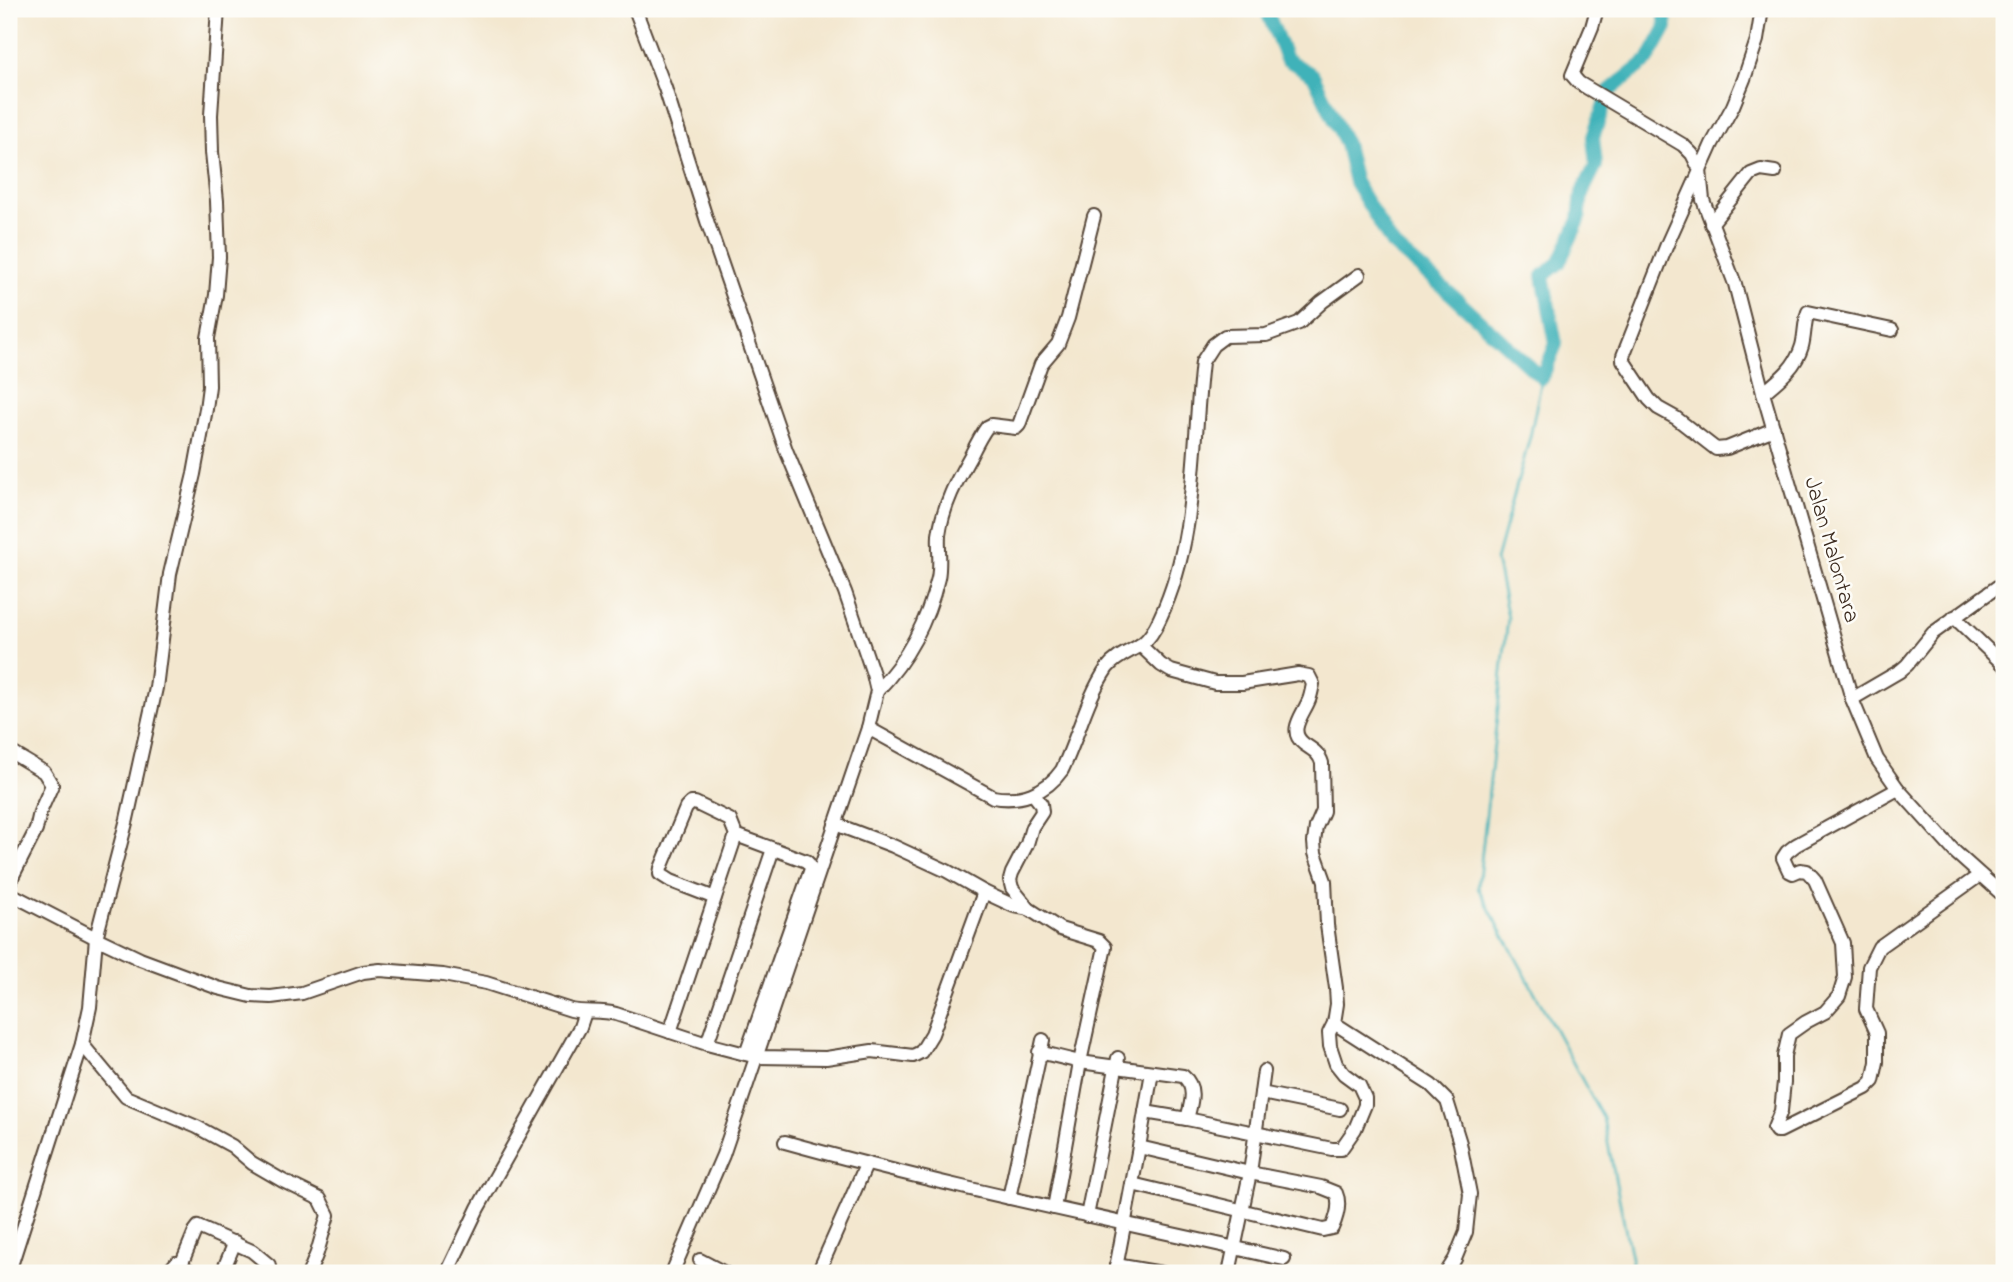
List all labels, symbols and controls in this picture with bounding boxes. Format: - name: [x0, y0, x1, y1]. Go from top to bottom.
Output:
- street label: Jalan Malontara: [1794, 473, 1868, 627]

